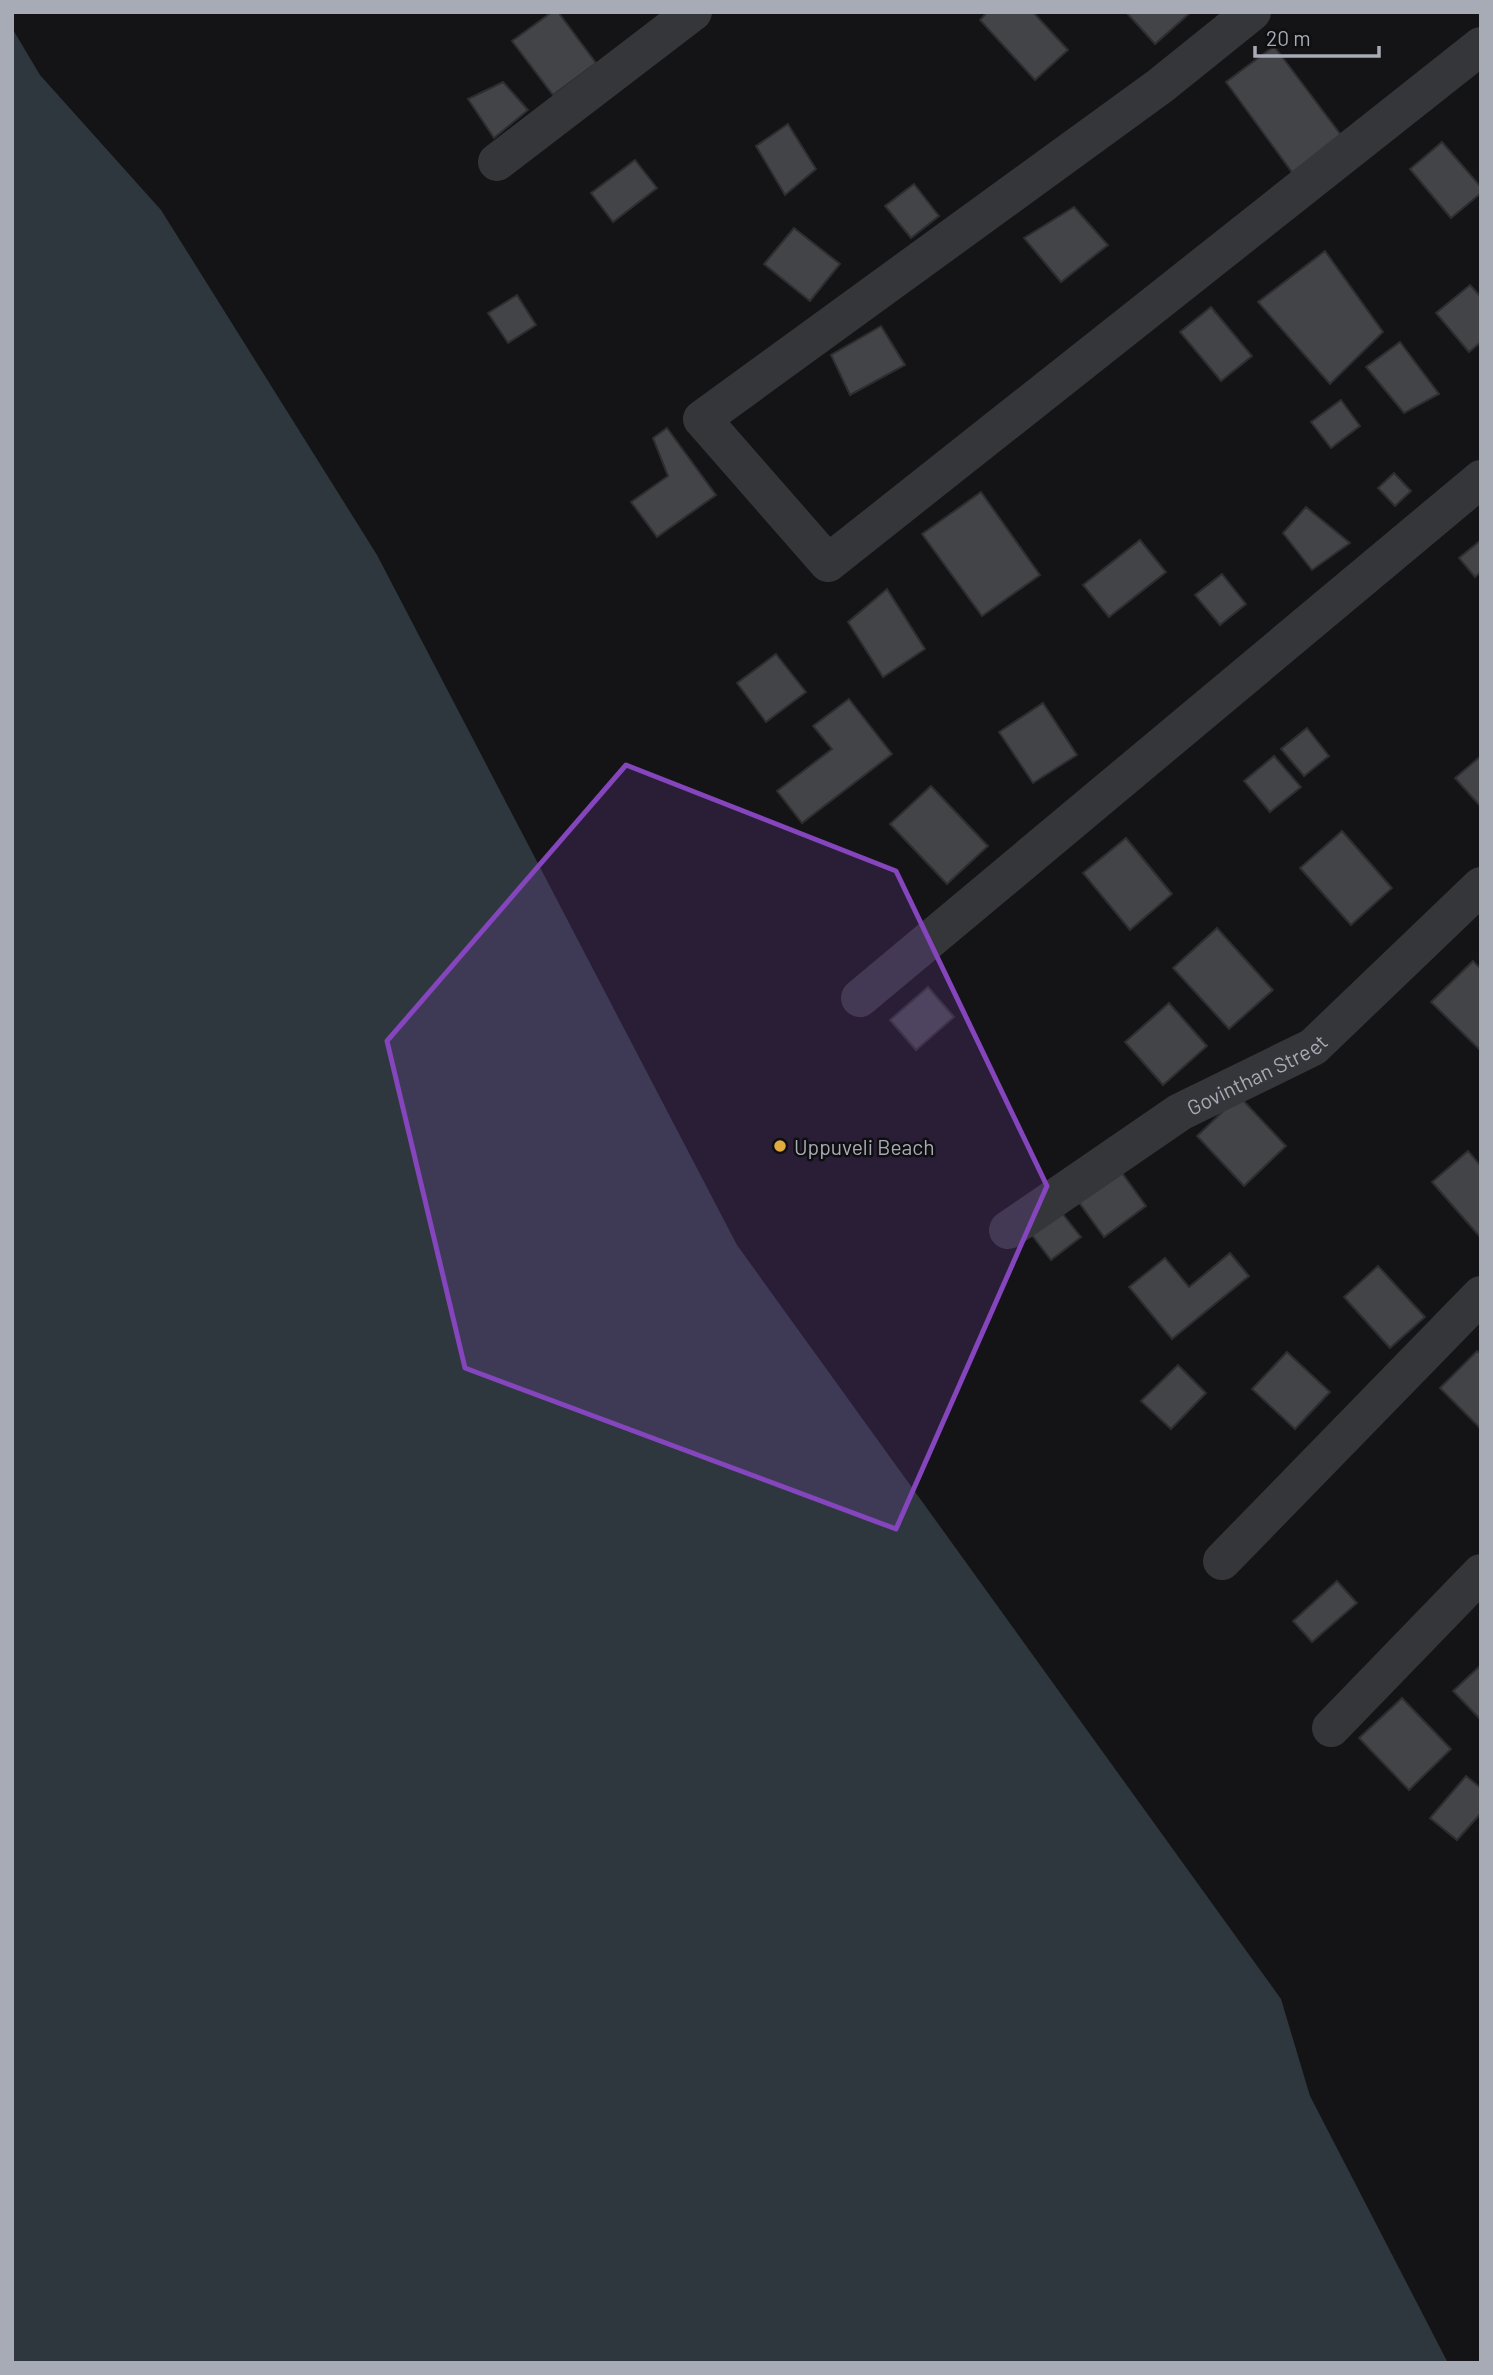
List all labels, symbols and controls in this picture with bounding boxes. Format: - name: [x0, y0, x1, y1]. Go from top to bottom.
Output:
- scale bar: [1255, 14, 1379, 58]
- text: 20 m: [1266, 25, 1311, 50]
- street label: Govinthan Street: [1182, 1028, 1332, 1119]
- place label: Uppuveli Beach: [794, 1134, 934, 1159]
- marker: Uppuveli Beach: [772, 1138, 788, 1154]

